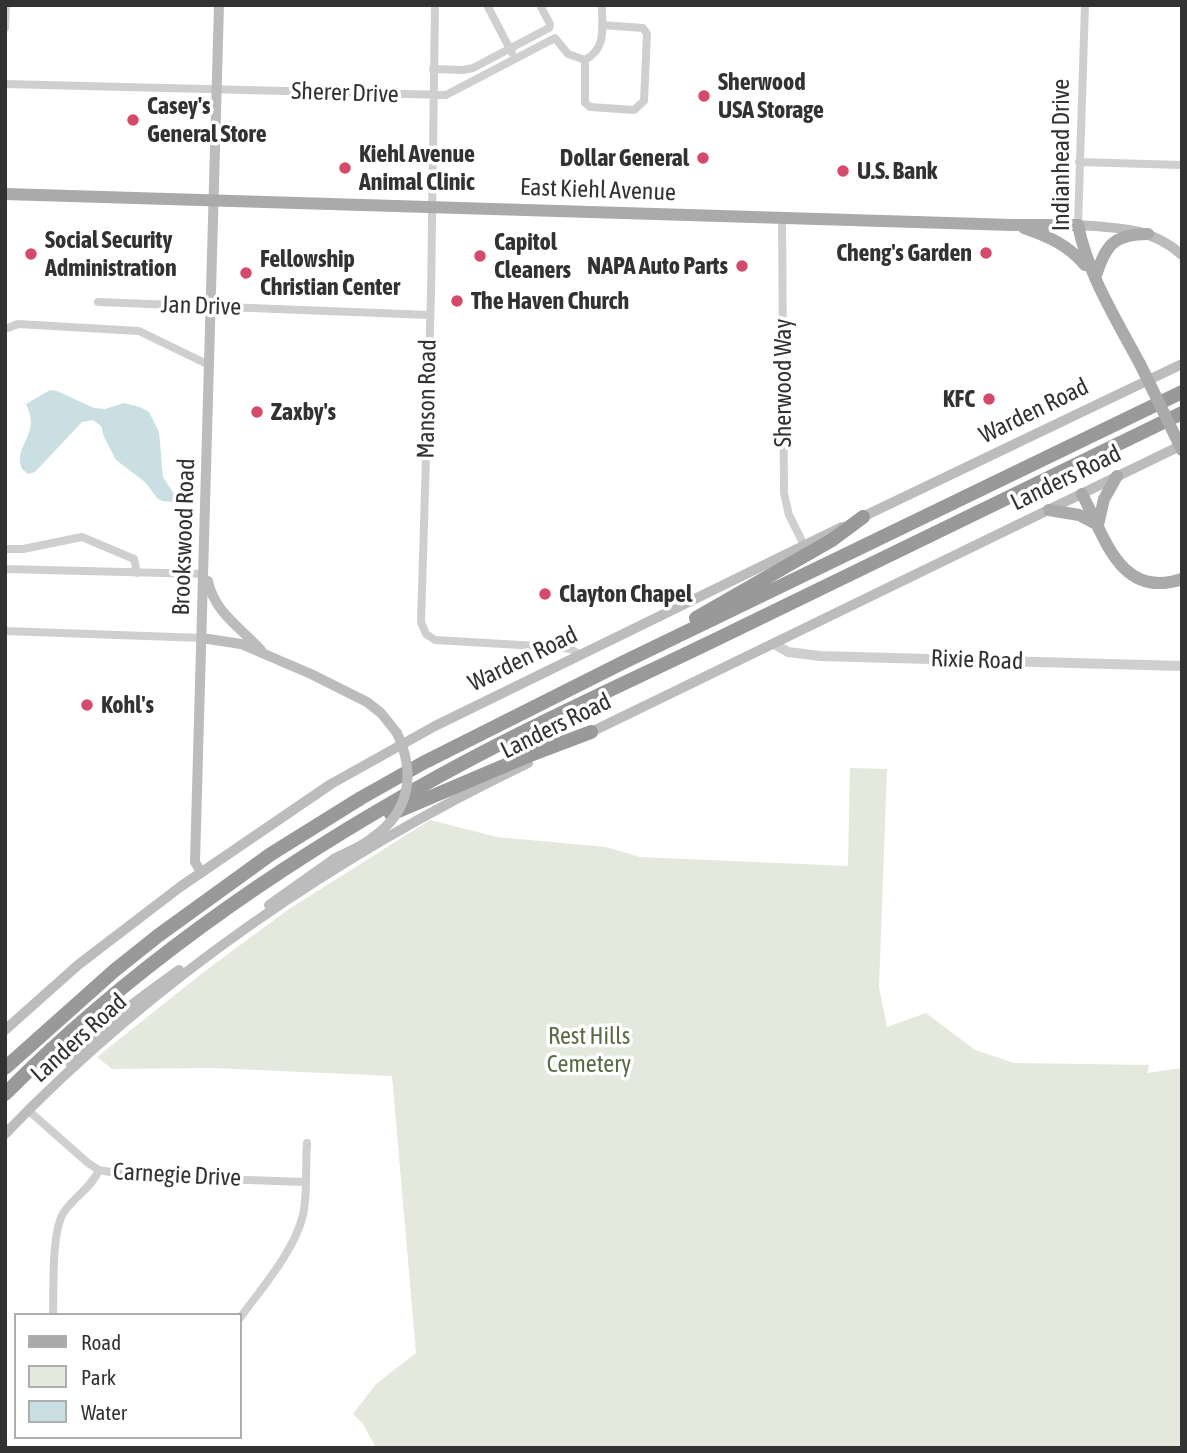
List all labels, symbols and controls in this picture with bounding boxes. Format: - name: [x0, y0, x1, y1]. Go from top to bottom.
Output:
- place label: Sherwood USA Storage: [718, 68, 824, 124]
- street label: Sherer Drive: [291, 77, 399, 109]
- street label: Indianhead Drive: [1047, 79, 1075, 231]
- marker: Sherwood USA Storage: [696, 88, 712, 104]
- place label: Casey's General Store: [147, 92, 267, 148]
- marker: Casey's General Store: [125, 112, 141, 128]
- place label: Kiehl Avenue Animal Clinic: [359, 140, 475, 196]
- place label: Dollar General: [560, 144, 689, 172]
- marker: Dollar General: [695, 150, 711, 166]
- place label: U.S. Bank: [857, 157, 937, 185]
- marker: Kiehl Avenue Animal Clinic: [337, 160, 353, 176]
- marker: U.S. Bank: [835, 163, 851, 179]
- street label: East Kiehl Avenue: [520, 173, 676, 207]
- place label: Social Security Administration: [45, 226, 177, 282]
- place label: Capitol Cleaners: [494, 228, 571, 284]
- place label: Cheng's Garden: [836, 239, 972, 267]
- place label: Fellowship Christian Center: [260, 245, 400, 301]
- marker: Cheng's Garden: [978, 245, 994, 261]
- marker: Social Security Administration: [23, 246, 39, 262]
- marker: Capitol Cleaners: [472, 248, 488, 264]
- place label: NAPA Auto Parts: [587, 252, 728, 280]
- marker: NAPA Auto Parts: [734, 258, 750, 274]
- marker: Fellowship Christian Center: [238, 265, 254, 281]
- place label: The Haven Church: [471, 287, 629, 315]
- street label: Jan Drive: [160, 290, 242, 322]
- marker: The Haven Church: [449, 293, 465, 309]
- street label: Sherwood Way: [769, 319, 797, 447]
- street label: Manson Road: [412, 339, 442, 459]
- street label: Warden Road: [975, 372, 1093, 450]
- place label: KFC: [943, 385, 975, 413]
- marker: KFC: [981, 391, 997, 407]
- place label: Zaxby's: [271, 398, 336, 426]
- marker: Zaxby's: [249, 404, 265, 420]
- street label: Landers Road: [1006, 439, 1126, 517]
- street label: Brookswood Road: [167, 458, 201, 616]
- place label: Clayton Chapel: [559, 580, 692, 608]
- marker: Clayton Chapel: [537, 586, 553, 602]
- street label: Warden Road: [464, 620, 582, 698]
- street label: Rixie Road: [930, 644, 1024, 676]
- street label: Landers Road: [496, 687, 616, 765]
- place label: Kohl's: [101, 691, 154, 719]
- marker: Kohl's: [79, 697, 95, 713]
- street label: Landers Road: [25, 987, 133, 1089]
- park label: Rest Hills Cemetery: [547, 1022, 631, 1078]
- street label: Carnegie Drive: [112, 1157, 242, 1193]
- legend: [14, 1313, 242, 1439]
- text: Road: [81, 1330, 121, 1354]
- text: Park: [81, 1365, 116, 1389]
- text: Water: [81, 1400, 127, 1424]

